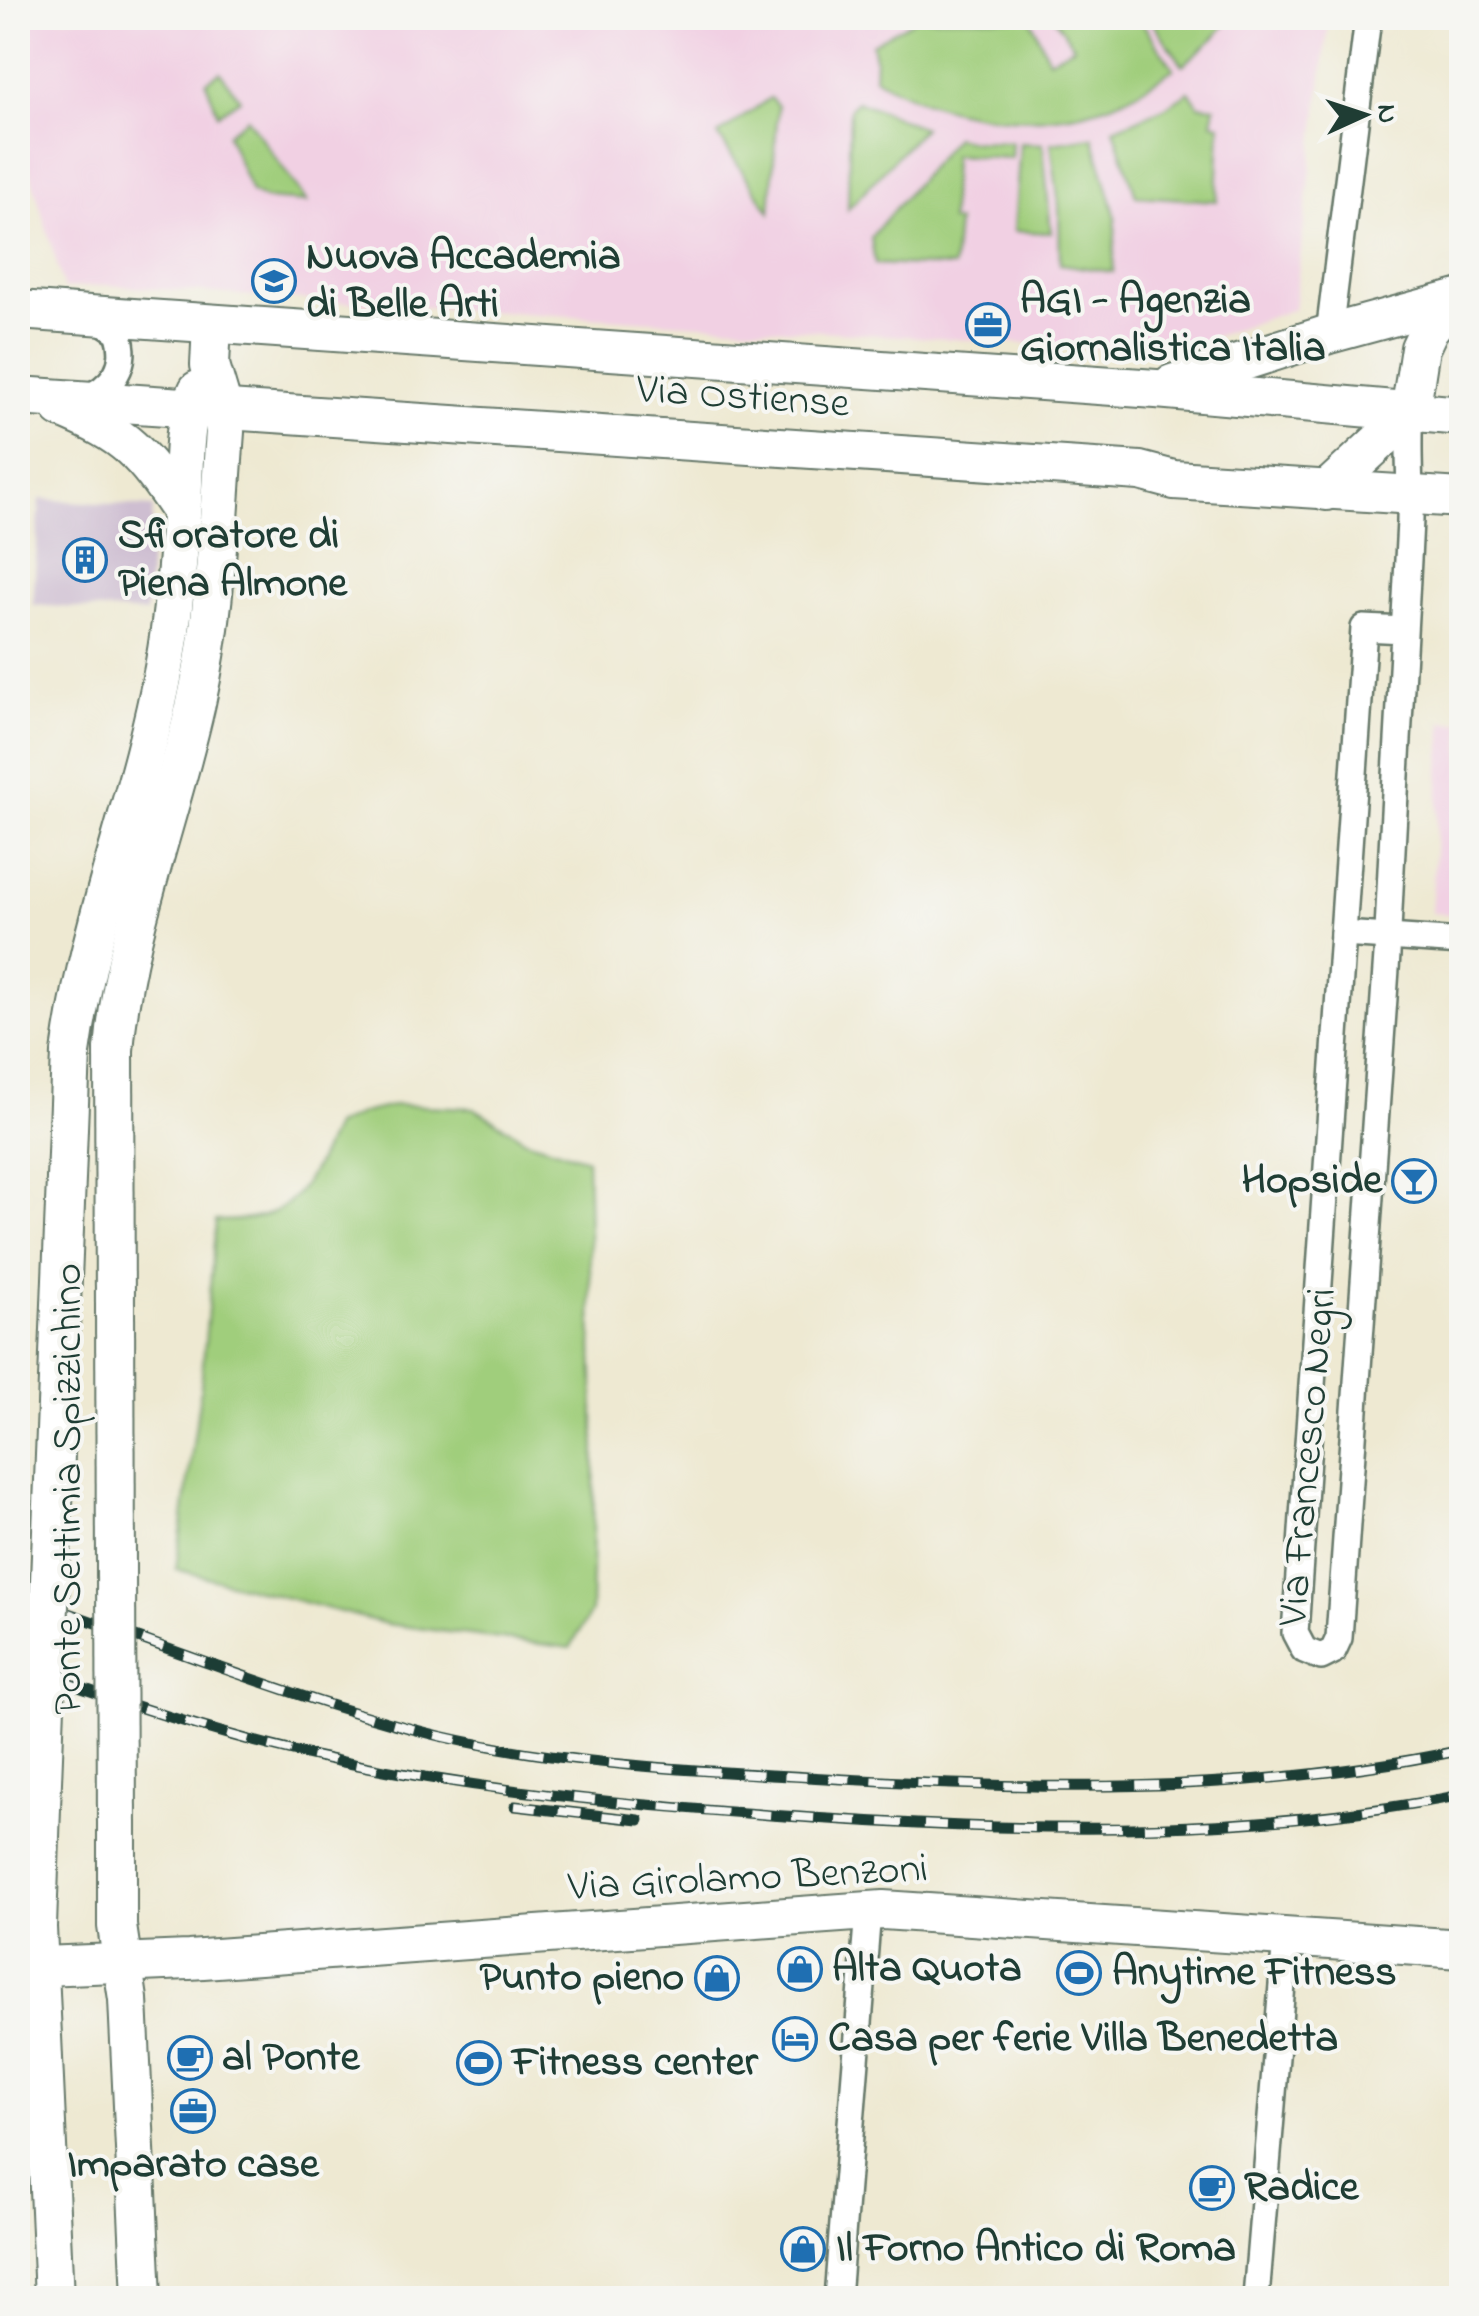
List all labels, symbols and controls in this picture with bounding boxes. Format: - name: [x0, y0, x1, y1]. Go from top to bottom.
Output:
- north arrow: [1314, 65, 1414, 165]
- text: N: [1365, 103, 1406, 124]
- place label: Nuova Accademia di Belle Arti: [306, 227, 621, 336]
- school or university icon: Nuova Accademia di Belle Arti: [251, 258, 297, 304]
- place label: AGI - Agenzia Giornalistica Italia: [1020, 271, 1326, 380]
- office icon: AGI - Agenzia Giornalistica Italia: [965, 302, 1011, 348]
- street label: Via Ostiense: [634, 360, 852, 436]
- place label: Sfioratore di Piena Almone: [118, 506, 348, 615]
- building icon: Sfioratore di Piena Almone: [62, 537, 108, 583]
- place label: Hopside: [1242, 1151, 1383, 1212]
- bar icon: Hopside: [1391, 1158, 1437, 1204]
- street label: Ponte Settimia Spizzichino: [39, 1263, 100, 1715]
- street label: Via Francesco Negri: [1264, 1285, 1354, 1630]
- street label: Via Girolamo Benzoni: [566, 1839, 929, 1919]
- place label: Alta Quota: [832, 1939, 1022, 2000]
- place label: Anytime Fitness: [1112, 1943, 1397, 2004]
- shop icon: Alta Quota: [777, 1946, 823, 1992]
- place label: Punto pieno: [479, 1948, 684, 2009]
- sports icon: Anytime Fitness: [1056, 1950, 1102, 1996]
- shop icon: Punto pieno: [694, 1955, 740, 2001]
- place label: Casa per ferie Villa Benedetta: [828, 2009, 1338, 2070]
- hotel icon: Casa per ferie Villa Benedetta: [772, 2016, 818, 2062]
- place label: al Ponte: [222, 2028, 361, 2089]
- place label: Fitness center: [510, 2033, 759, 2094]
- cafe icon: al Ponte: [167, 2035, 213, 2081]
- sports icon: Fitness center: [456, 2040, 502, 2086]
- office icon: Imparato case: [170, 2088, 216, 2134]
- place label: Imparato case: [67, 2135, 320, 2196]
- place label: Radice: [1244, 2158, 1360, 2219]
- cafe icon: Radice: [1189, 2165, 1235, 2211]
- place label: Il Forno Antico di Roma: [836, 2219, 1236, 2280]
- shop icon: Il Forno Antico di Roma: [780, 2226, 826, 2272]

